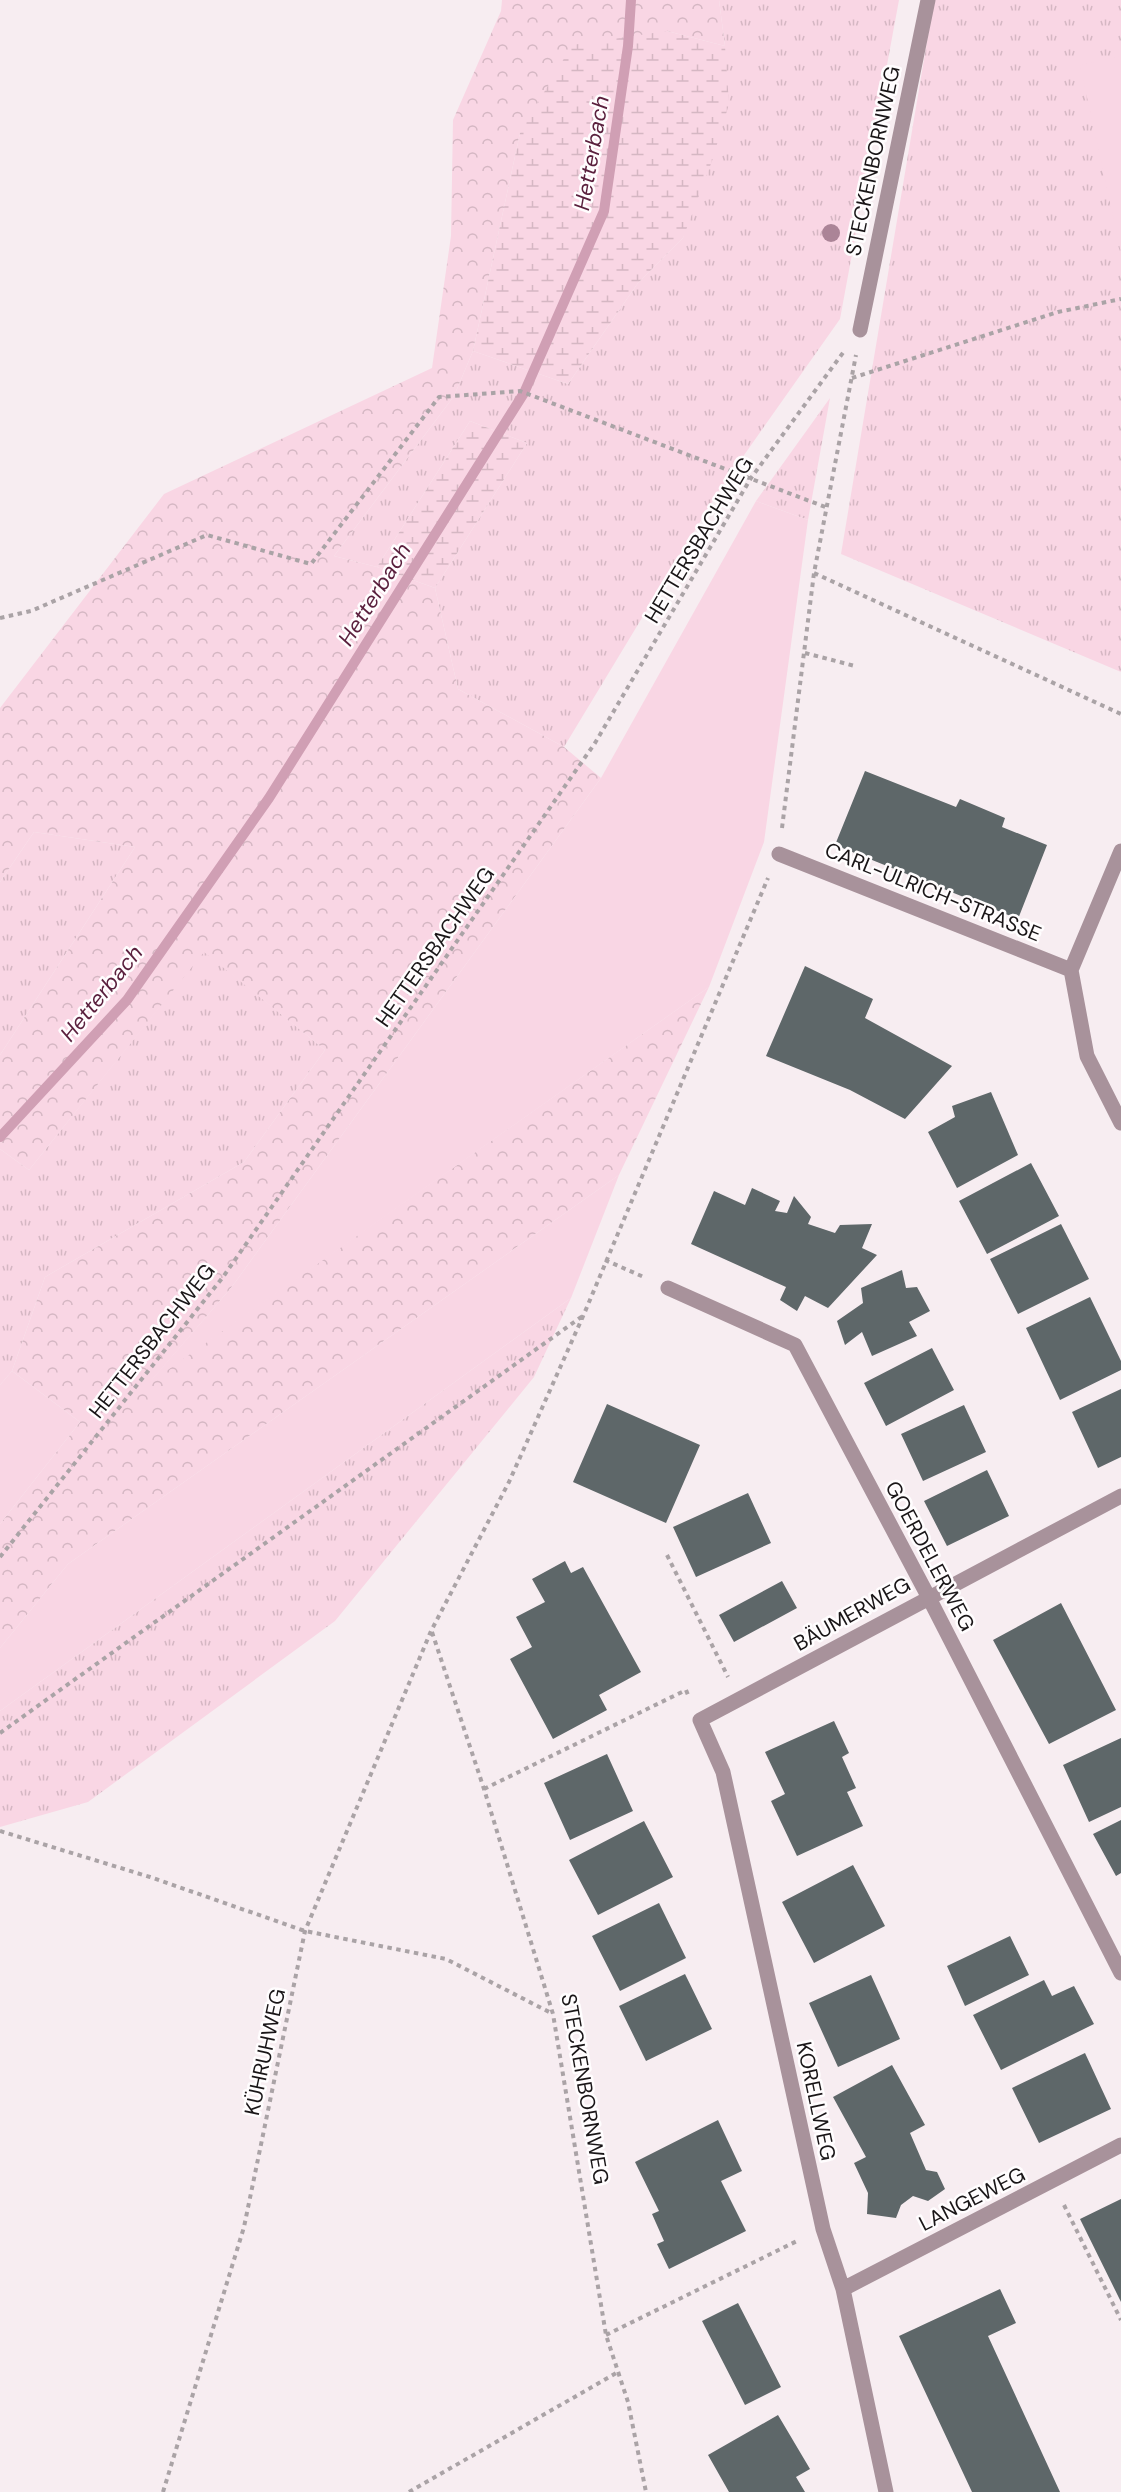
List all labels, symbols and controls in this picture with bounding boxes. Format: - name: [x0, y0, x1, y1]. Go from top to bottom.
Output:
- street label: STECKENBORNWEG: [839, 64, 907, 258]
- water label: Hetterbach: [567, 93, 616, 213]
- street label: HETTERSBACHWEG: [638, 452, 760, 628]
- water label: Hetterbach: [331, 537, 417, 651]
- street label: CARL-ULRICH-STRASSE: [821, 836, 1045, 948]
- street label: HETTERSBACHWEG: [369, 861, 501, 1033]
- water label: Hetterbach: [54, 939, 149, 1048]
- street label: HETTERSBACHWEG: [83, 1258, 221, 1424]
- street label: GOERDELERWEG: [879, 1476, 981, 1636]
- street label: BÄUMERWEG: [789, 1570, 915, 1658]
- street label: KÜHRUHWEG: [238, 1986, 292, 2118]
- street label: STECKENBORNWEG: [554, 1991, 616, 2187]
- street label: KORELLWEG: [790, 2039, 842, 2163]
- street label: LANGEWEG: [914, 2160, 1030, 2238]

